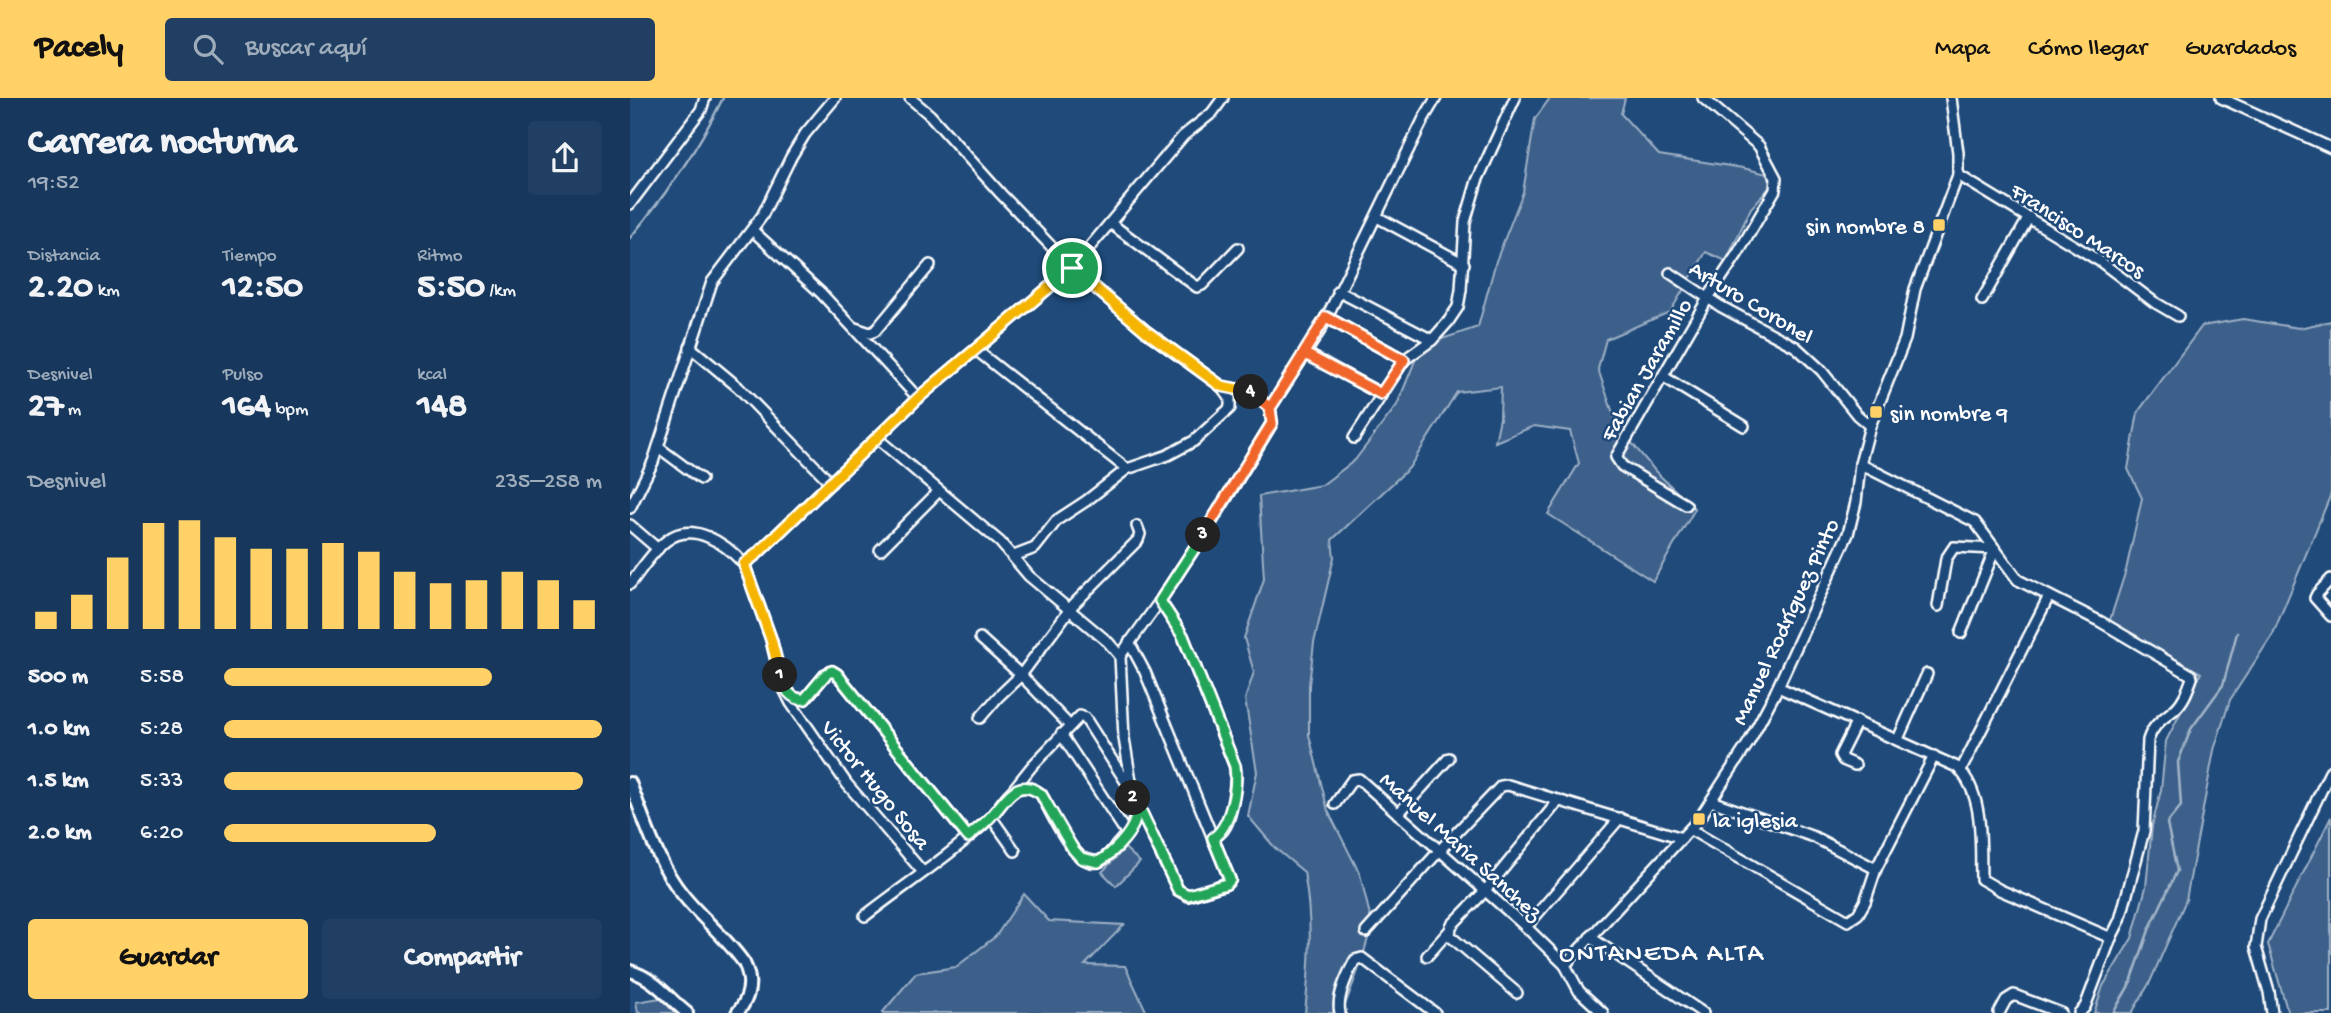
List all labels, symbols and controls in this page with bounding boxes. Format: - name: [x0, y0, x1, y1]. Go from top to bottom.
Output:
- search box: [165, 18, 655, 81]
- text: Pacely: [35, 30, 123, 68]
- icon: search: [189, 30, 227, 68]
- text: Buscar aquí: [245, 34, 367, 65]
- text: Mapa: [1935, 35, 1990, 64]
- text: Cómo llegar: [2028, 35, 2147, 64]
- text: Guardados: [2185, 35, 2296, 64]
- button: share: [528, 121, 602, 195]
- text: Carrera nocturna: [28, 122, 296, 166]
- text: 19:52: [28, 170, 79, 197]
- street label: Francisco Marcos: [2004, 178, 2150, 286]
- place label: sin nombre 8: [1806, 215, 1925, 242]
- marker: sin nombre 8: [1931, 217, 1947, 233]
- pin: [1042, 238, 1102, 298]
- text: Distancia: [28, 245, 100, 268]
- text: Tiempo: [223, 245, 277, 268]
- text: Ritmo: [417, 245, 463, 268]
- icon: arrive: [1053, 249, 1091, 287]
- street label: Arturo Coronel: [1683, 256, 1817, 352]
- text: 2.20: [28, 268, 93, 309]
- text: 12:50: [223, 268, 303, 309]
- text: 5:50: [417, 268, 485, 309]
- text: km: [93, 280, 120, 303]
- text: /km: [485, 280, 516, 303]
- street label: Fabian Jaramillo: [1596, 295, 1700, 448]
- text: Desnivel: [28, 364, 93, 387]
- text: Pulso: [223, 364, 263, 387]
- text: kcal: [417, 364, 447, 387]
- pin: 4: [1234, 374, 1268, 410]
- text: 4: [1246, 380, 1255, 403]
- text: 27: [28, 387, 63, 428]
- text: 164: [223, 387, 271, 428]
- text: 148: [417, 387, 467, 428]
- text: m: [63, 399, 81, 422]
- text: bpm: [271, 399, 308, 422]
- place label: sin nombre 9: [1890, 402, 2009, 429]
- marker: sin nombre 9: [1868, 404, 1884, 420]
- text: Desnivel: [28, 469, 106, 496]
- text: 235–258 m: [495, 469, 602, 496]
- street label: Manuel Rodríguez Pinto: [1727, 515, 1847, 730]
- pin: 3: [1186, 518, 1220, 552]
- text: 3: [1198, 523, 1207, 546]
- pin: 1: [762, 658, 798, 692]
- text: 1: [776, 663, 783, 686]
- text: 500 m: [28, 664, 88, 691]
- text: 5:58: [140, 664, 184, 691]
- street label: Victor Hugo Sosa: [813, 715, 935, 857]
- text: 1.0 km: [28, 716, 90, 743]
- text: 5:28: [140, 716, 183, 743]
- street label: Manuel Maria Sanchez: [1373, 767, 1547, 928]
- text: 1.5 km: [28, 768, 89, 795]
- text: 5:33: [140, 768, 183, 795]
- pin: 2: [1116, 780, 1150, 816]
- text: 2: [1128, 786, 1137, 809]
- place label: la iglesia: [1713, 809, 1799, 836]
- marker: la iglesia: [1691, 811, 1707, 827]
- text: 2.0 km: [28, 820, 92, 847]
- text: 6:20: [140, 820, 183, 847]
- button: Guardar: [28, 919, 308, 999]
- button: Compartir: [322, 919, 602, 999]
- district label: ONTANEDA ALTA: [1559, 940, 1765, 971]

